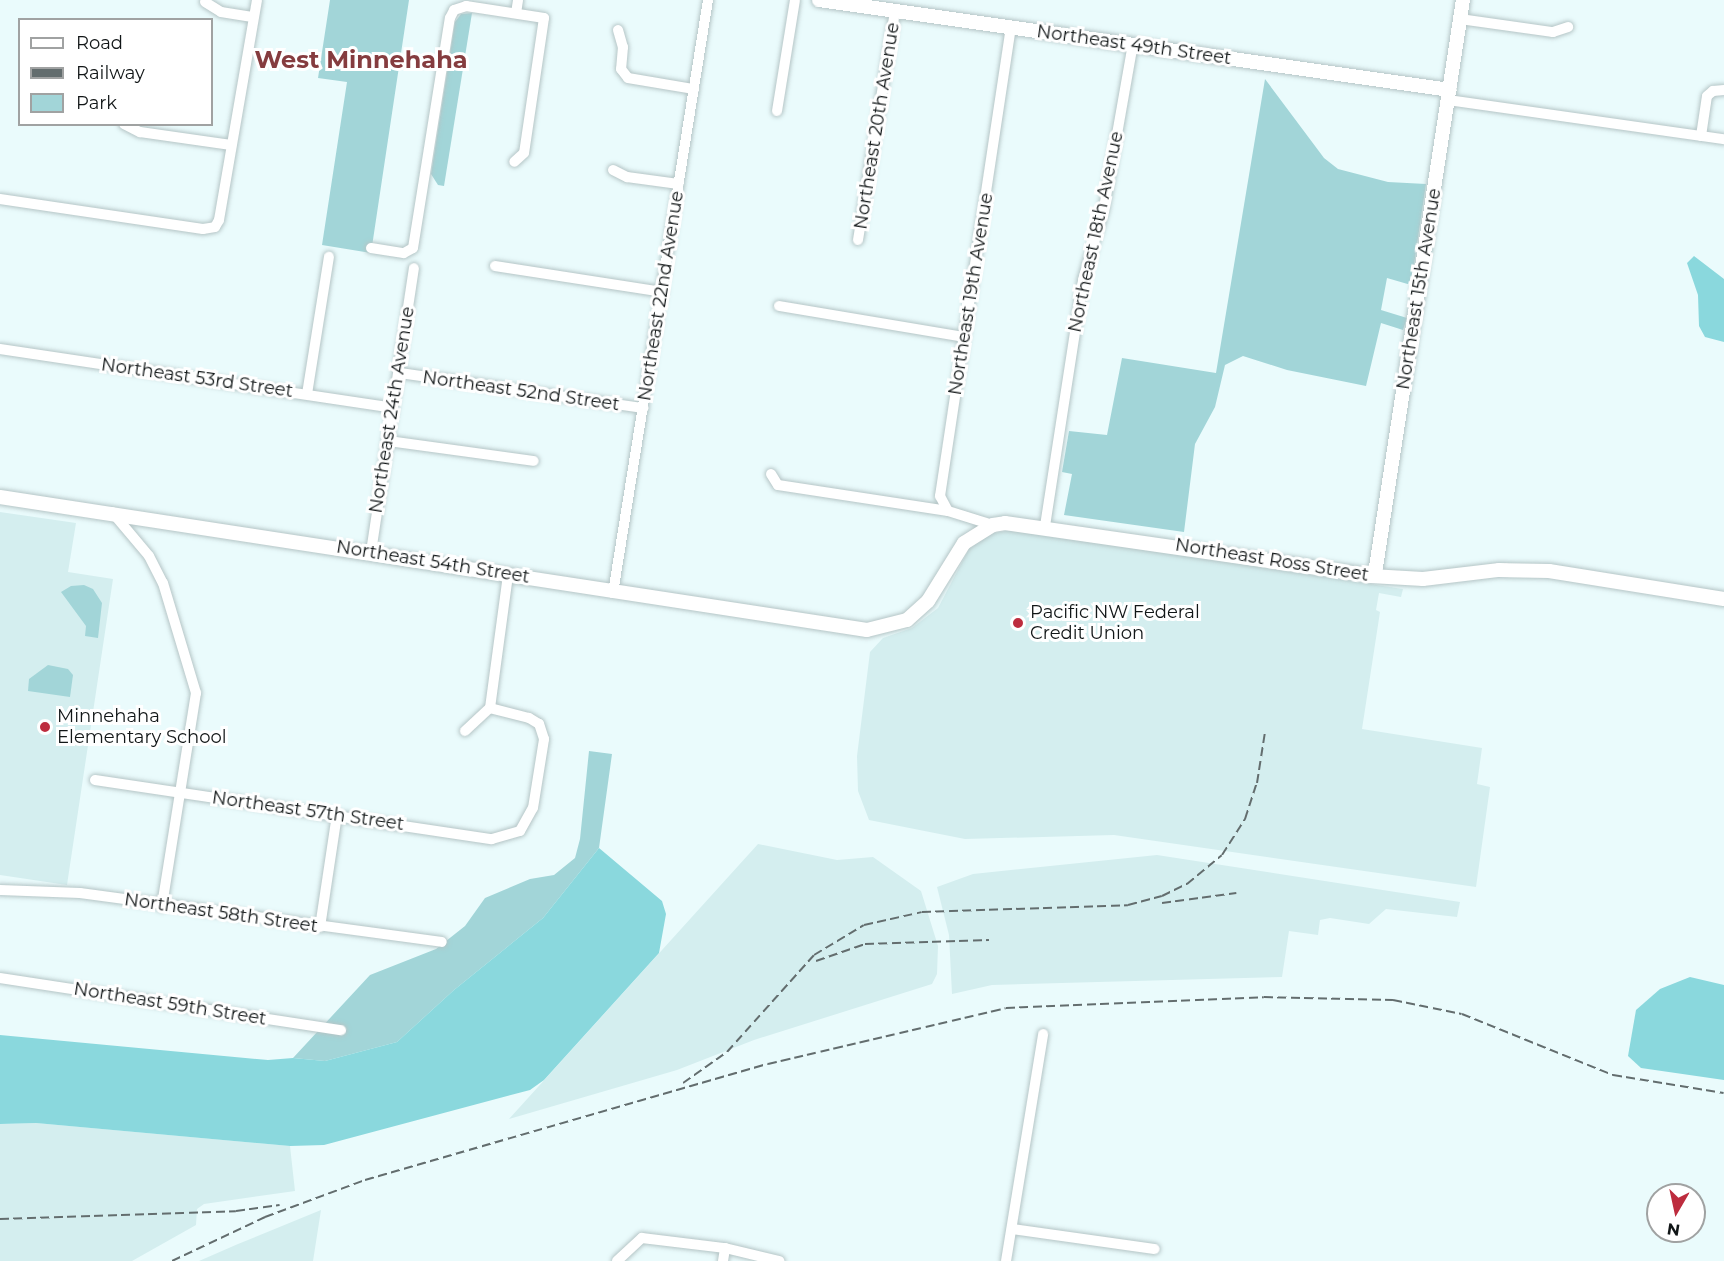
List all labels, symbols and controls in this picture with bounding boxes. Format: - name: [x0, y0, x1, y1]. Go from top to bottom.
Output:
- legend: [18, 18, 213, 126]
- street label: Northeast 20th Avenue: [850, 21, 904, 231]
- street label: Northeast 49th Street: [1035, 21, 1233, 69]
- text: Road: [76, 32, 123, 54]
- district label: West Minnehaha: [254, 46, 468, 74]
- text: Railway: [76, 62, 145, 84]
- text: Park: [76, 92, 117, 114]
- street label: Northeast 18th Avenue: [1064, 129, 1128, 335]
- street label: Northeast 15th Avenue: [1392, 187, 1446, 391]
- street label: Northeast 22nd Avenue: [634, 189, 688, 403]
- street label: Northeast 19th Avenue: [944, 191, 998, 397]
- street label: Northeast 24th Avenue: [365, 305, 419, 515]
- street label: Northeast 53rd Street: [100, 354, 294, 402]
- street label: Northeast 52nd Street: [421, 366, 621, 416]
- street label: Northeast Ross Street: [1174, 534, 1370, 586]
- street label: Northeast 54th Street: [335, 536, 531, 588]
- place label: Pacific NW Federal Credit Union: [1030, 602, 1200, 644]
- marker: Pacific NW Federal Credit Union: [1011, 616, 1025, 630]
- place label: Minnehaha Elementary School: [57, 706, 227, 748]
- marker: Minnehaha Elementary School: [38, 720, 52, 734]
- street label: Northeast 57th Street: [211, 787, 405, 835]
- street label: Northeast 58th Street: [123, 889, 319, 937]
- street label: Northeast 59th Street: [72, 978, 268, 1030]
- north arrow: [1646, 1183, 1706, 1243]
- text: N: [1666, 1219, 1681, 1240]

